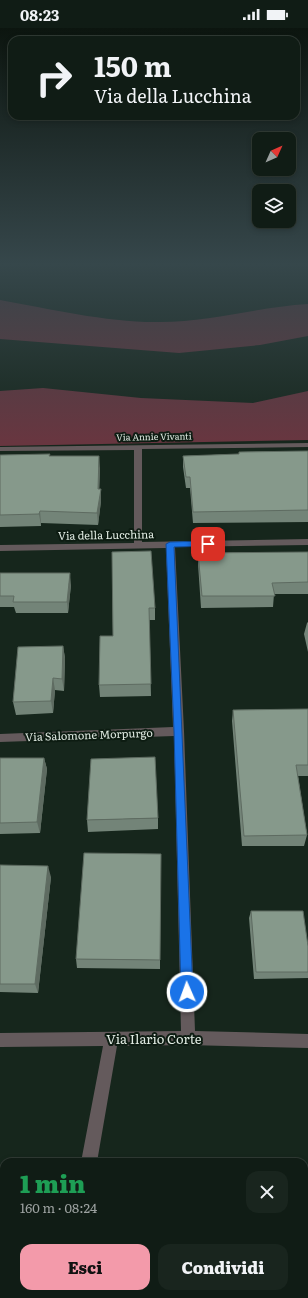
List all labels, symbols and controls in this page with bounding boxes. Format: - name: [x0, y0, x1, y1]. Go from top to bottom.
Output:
- text: 08:23: [20, 3, 59, 26]
- text: 150 m: [94, 44, 172, 86]
- icon: right: [28, 52, 80, 104]
- text: Via della Lucchina: [94, 82, 251, 109]
- north arrow: [252, 132, 296, 176]
- map controls: [252, 132, 296, 228]
- button: layers: [252, 184, 296, 228]
- street label: Via Annie Vivanti: [116, 428, 192, 444]
- street label: Via della Lucchina: [58, 525, 154, 543]
- pin: [191, 527, 225, 561]
- icon: arrive: [197, 533, 219, 555]
- street label: Via Salomone Morpurgo: [25, 724, 153, 744]
- position arrow: [166, 971, 208, 1013]
- street label: Via Ilario Corte: [106, 1029, 202, 1048]
- text: 1 min: [20, 1165, 85, 1200]
- button: close: [246, 1171, 288, 1213]
- text: 160 m · 08:24: [20, 1198, 97, 1217]
- button: Esci: [20, 1244, 150, 1290]
- button: Condividi: [158, 1244, 288, 1290]

